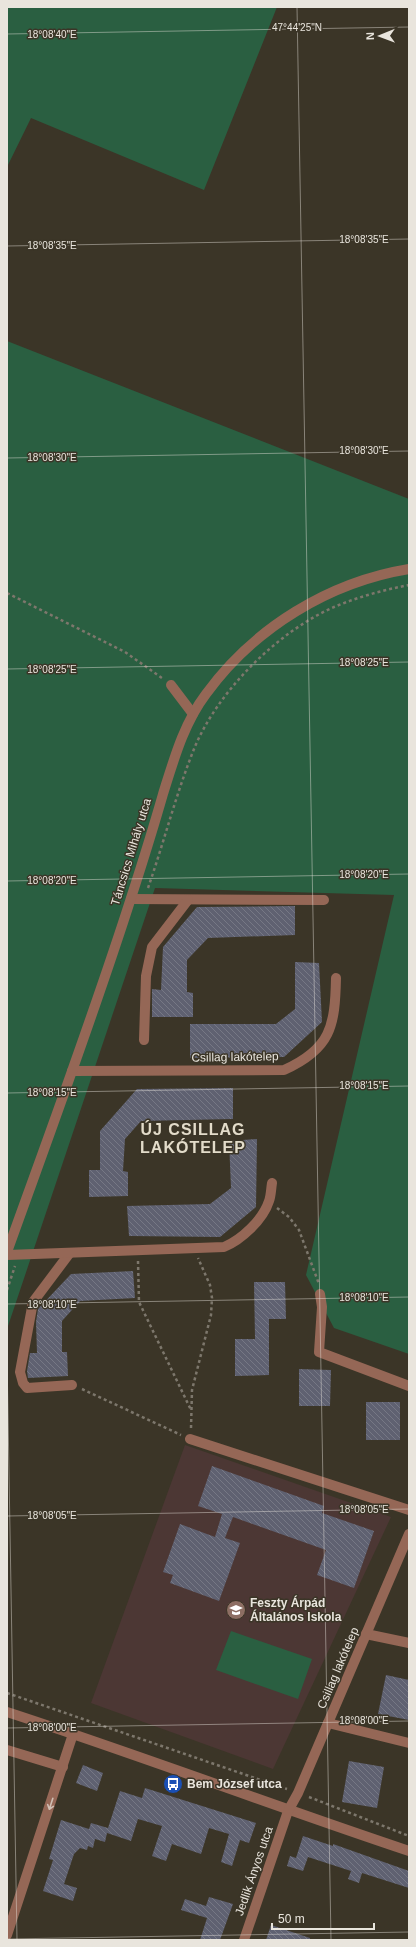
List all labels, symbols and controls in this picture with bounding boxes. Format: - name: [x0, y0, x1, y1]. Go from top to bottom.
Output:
- north arrow: [360, 16, 400, 56]
- text: 47°44'25"N: [272, 22, 322, 33]
- text: 18°08'40"E: [27, 29, 77, 40]
- text: N: [364, 32, 376, 40]
- text: 18°08'35"E: [339, 234, 389, 245]
- text: 18°08'35"E: [27, 240, 77, 251]
- text: 18°08'30"E: [339, 445, 389, 456]
- text: 18°08'30"E: [27, 452, 77, 463]
- text: 18°08'25"E: [339, 657, 389, 668]
- text: 18°08'25"E: [27, 664, 77, 675]
- street label: Táncsics Mihály utca: [108, 796, 154, 907]
- text: 18°08'20"E: [339, 869, 389, 880]
- text: 18°08'20"E: [27, 875, 77, 886]
- street label: Csillag lakótelep: [191, 1049, 279, 1065]
- text: 18°08'15"E: [339, 1080, 389, 1091]
- text: 18°08'15"E: [27, 1087, 77, 1098]
- district label: ÚJ CSILLAG LAKÓTELEP: [140, 1120, 246, 1156]
- text: 18°08'10"E: [339, 1292, 389, 1303]
- text: 18°08'10"E: [27, 1299, 77, 1310]
- text: 18°08'05"E: [339, 1504, 389, 1515]
- text: 18°08'05"E: [27, 1510, 77, 1521]
- place label: Feszty Árpád Általános Iskola: [250, 1595, 342, 1624]
- school or university icon: Feszty Árpád Általános Iskola: [225, 1599, 247, 1621]
- street label: Csillag lakótelep: [314, 1625, 362, 1711]
- text: 18°08'00"E: [339, 1715, 389, 1726]
- text: 18°08'00"E: [27, 1722, 77, 1733]
- bus stop icon: Bem József utca: [162, 1773, 184, 1795]
- place label: Bem József utca: [187, 1777, 282, 1791]
- one-way arrow: [46, 1798, 54, 1810]
- street label: Jedlik Ányos utca: [231, 1824, 276, 1917]
- scale bar: [272, 1905, 374, 1931]
- text: 50 m: [278, 1912, 305, 1926]

